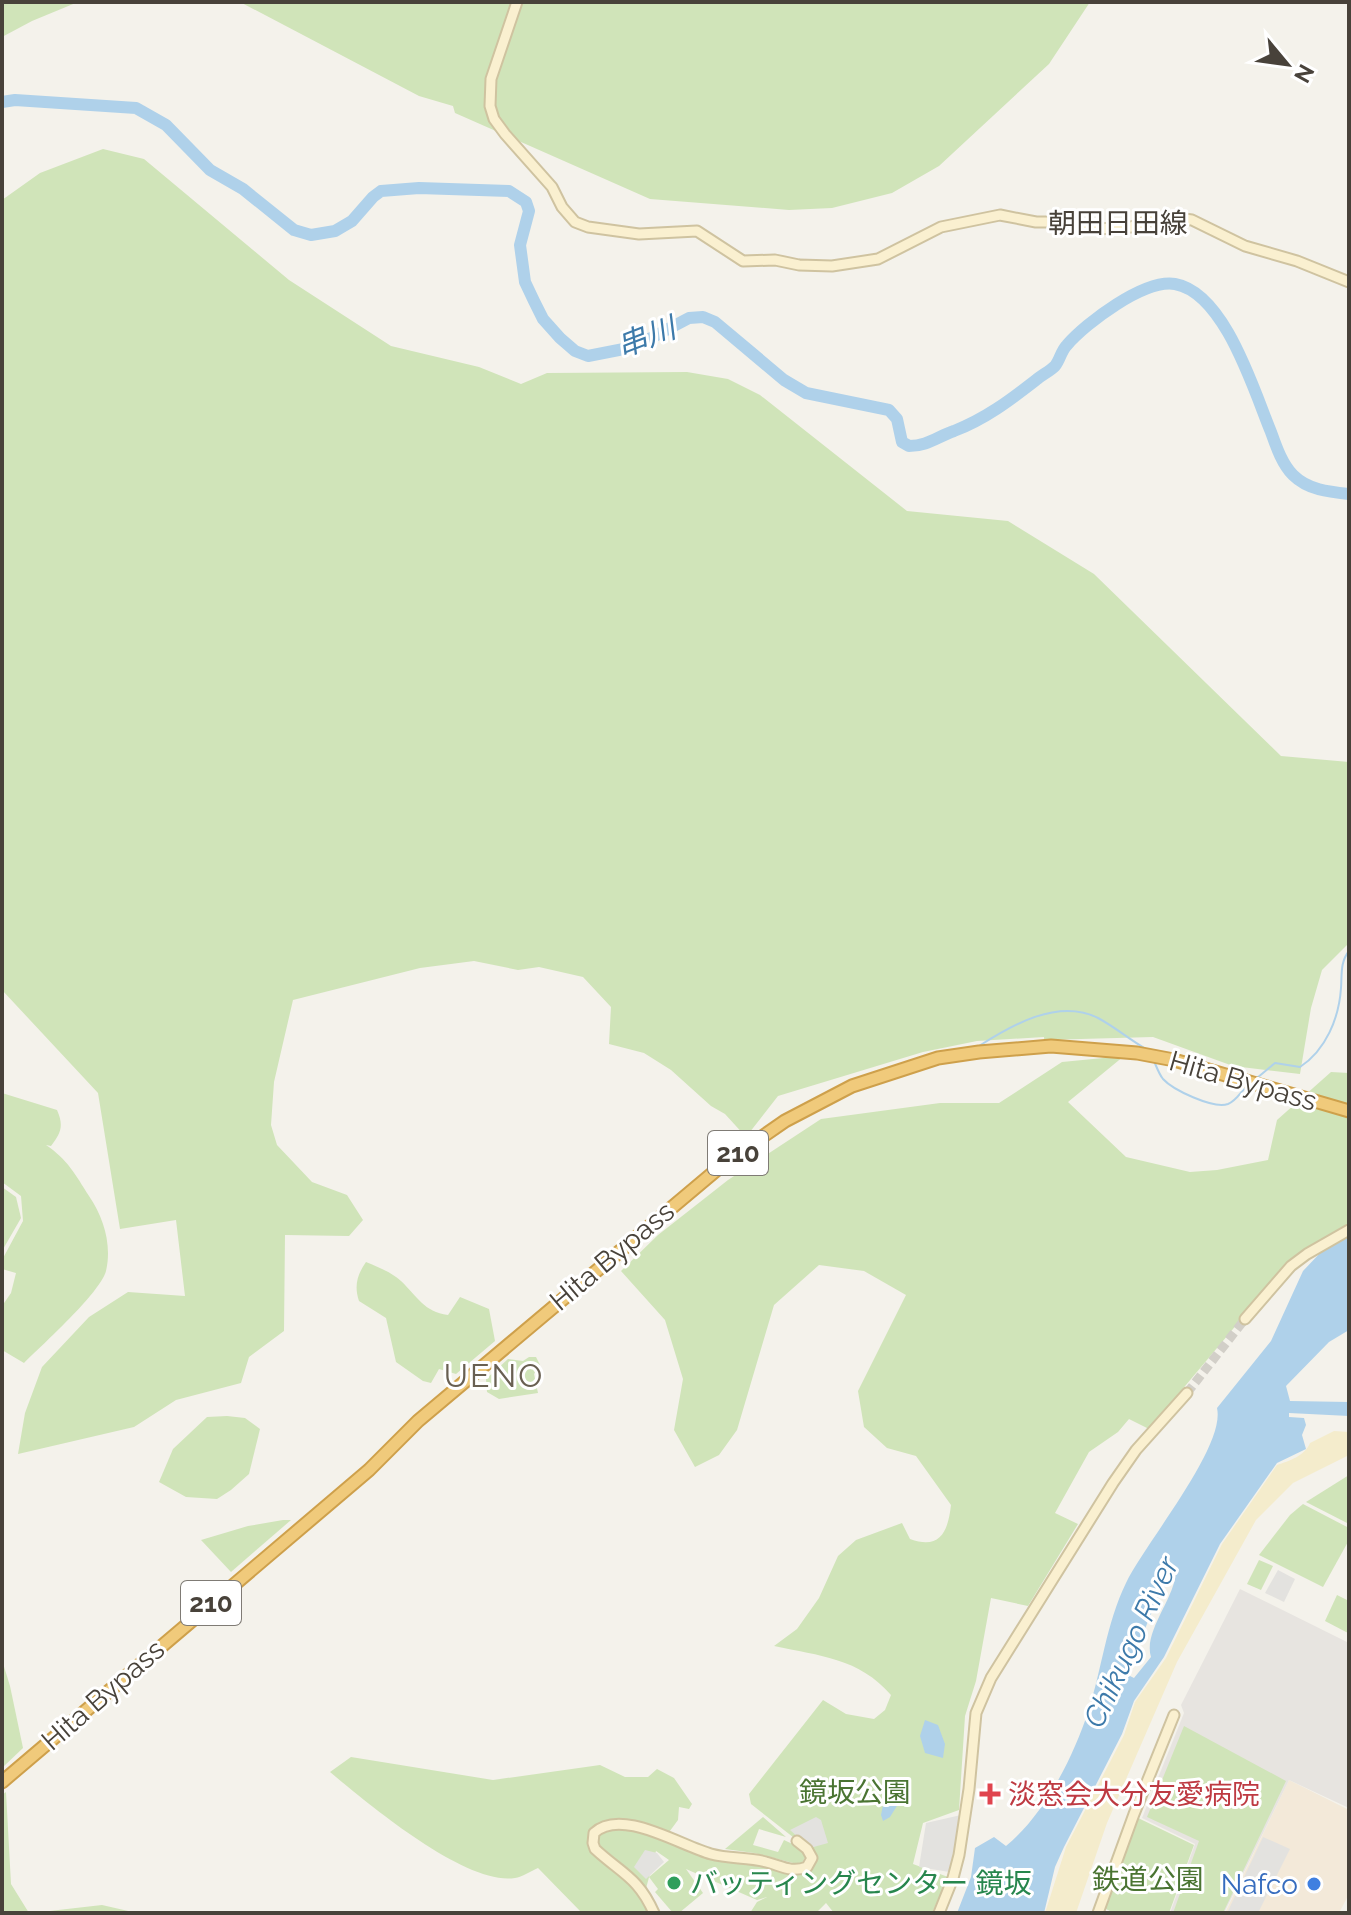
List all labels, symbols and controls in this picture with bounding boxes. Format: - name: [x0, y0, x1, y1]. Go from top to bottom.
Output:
- north arrow: [1247, 24, 1327, 104]
- text: N: [1289, 60, 1320, 87]
- street label: 朝田日田線: [1048, 207, 1188, 240]
- water label: 串川: [612, 309, 683, 364]
- street label: Hita Bypass: [1166, 1044, 1320, 1118]
- road number: 210: [708, 1131, 768, 1175]
- street label: Hita Bypass: [543, 1195, 681, 1317]
- district label: UENO: [444, 1357, 544, 1394]
- water label: Chikugo River: [1076, 1550, 1187, 1733]
- road number: 210: [181, 1581, 241, 1625]
- street label: Hita Bypass: [35, 1633, 171, 1757]
- park label: 鏡坂公園: [799, 1776, 911, 1809]
- place label: 淡窓会大分友愛病院: [1008, 1778, 1260, 1811]
- marker: 淡窓会大分友愛病院: [979, 1783, 1001, 1805]
- park label: 鉄道公園: [1092, 1863, 1204, 1896]
- place label: バッティングセンター 鏡坂: [690, 1867, 1031, 1900]
- place label: Nafco: [1221, 1868, 1298, 1901]
- marker: バッティングセンター 鏡坂: [665, 1874, 683, 1892]
- marker: Nafco: [1305, 1875, 1323, 1893]

